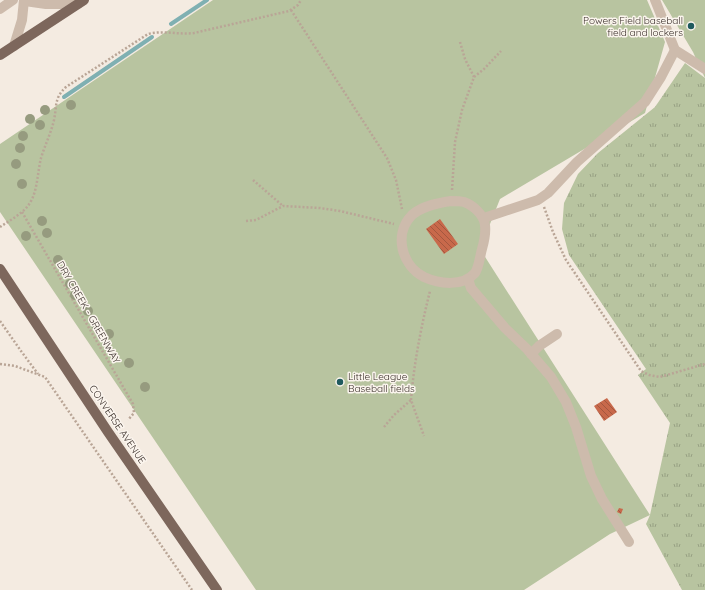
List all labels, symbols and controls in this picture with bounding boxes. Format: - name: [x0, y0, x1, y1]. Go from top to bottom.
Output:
- place label: Powers Field baseball field and lockers: [583, 14, 683, 39]
- marker: Powers Field baseball field and lockers: [686, 21, 696, 31]
- street label: DRY CREEK - GREENWAY: [54, 259, 123, 366]
- place label: Little League Baseball fields: [348, 370, 415, 395]
- marker: Little League Baseball fields: [335, 377, 345, 387]
- street label: CONVERSE AVENUE: [86, 382, 149, 467]

